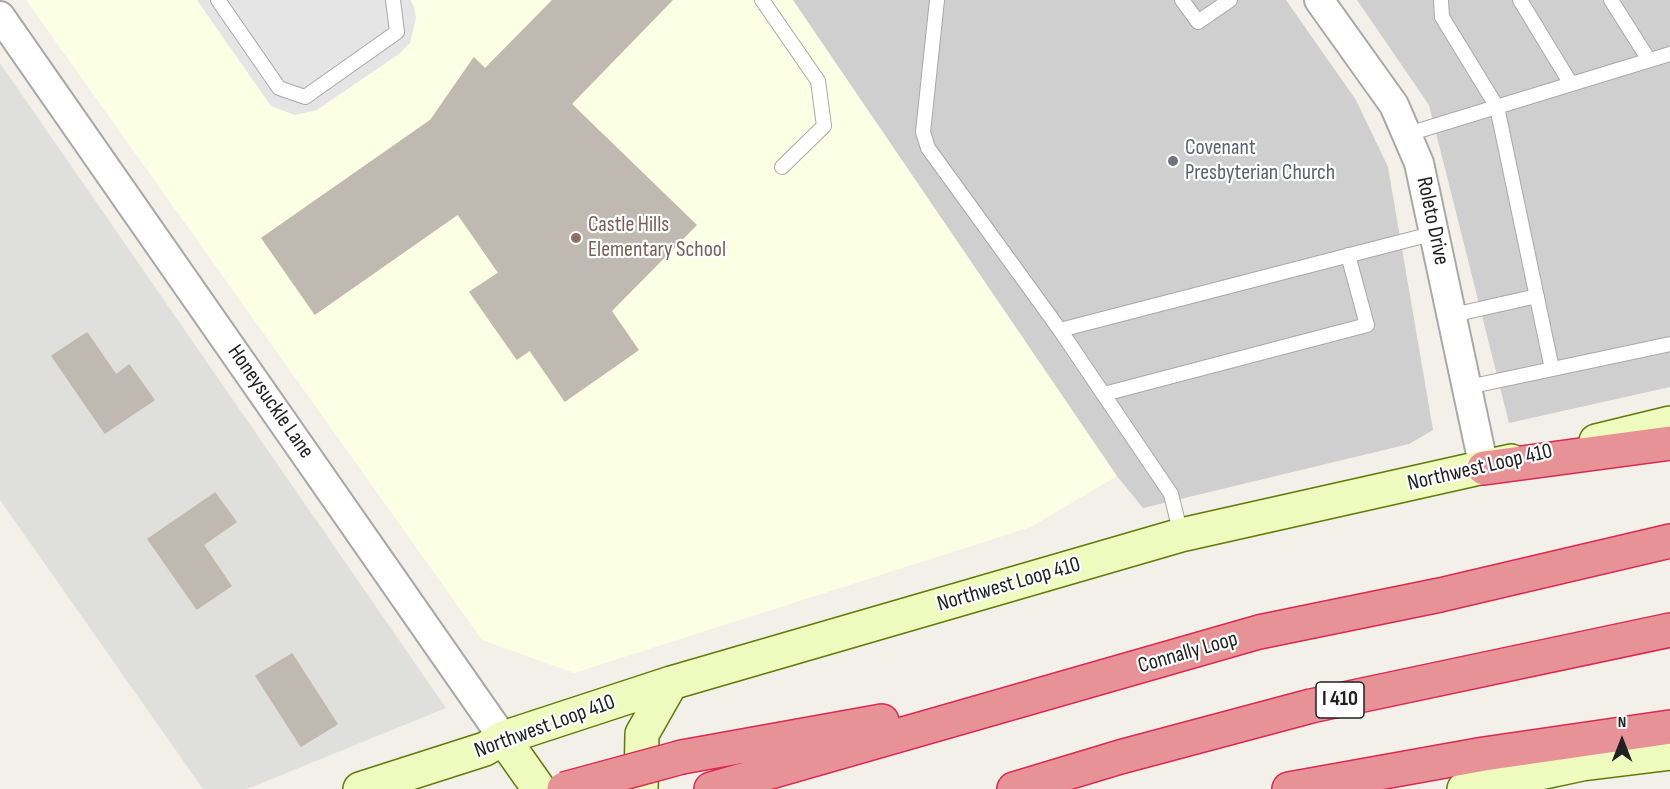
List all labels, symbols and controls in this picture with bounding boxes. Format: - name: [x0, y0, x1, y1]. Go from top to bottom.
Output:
- place label: Covenant Presbyterian Church: [1185, 135, 1335, 186]
- marker: Covenant Presbyterian Church: [1166, 154, 1180, 168]
- street label: Roleto Drive: [1410, 174, 1454, 268]
- place label: Castle Hills Elementary School: [588, 212, 726, 264]
- marker: Castle Hills Elementary School: [569, 231, 583, 245]
- street label: Honeysuckle Lane: [221, 340, 319, 464]
- street label: Northwest Loop 410: [1405, 439, 1555, 497]
- street label: Northwest Loop 410: [934, 552, 1084, 618]
- street label: Connally Loop: [1135, 626, 1241, 680]
- road number: I 410: [1316, 682, 1364, 718]
- street label: Northwest Loop 410: [471, 689, 619, 765]
- north arrow: [1592, 711, 1652, 771]
- text: N: [1618, 713, 1626, 732]

